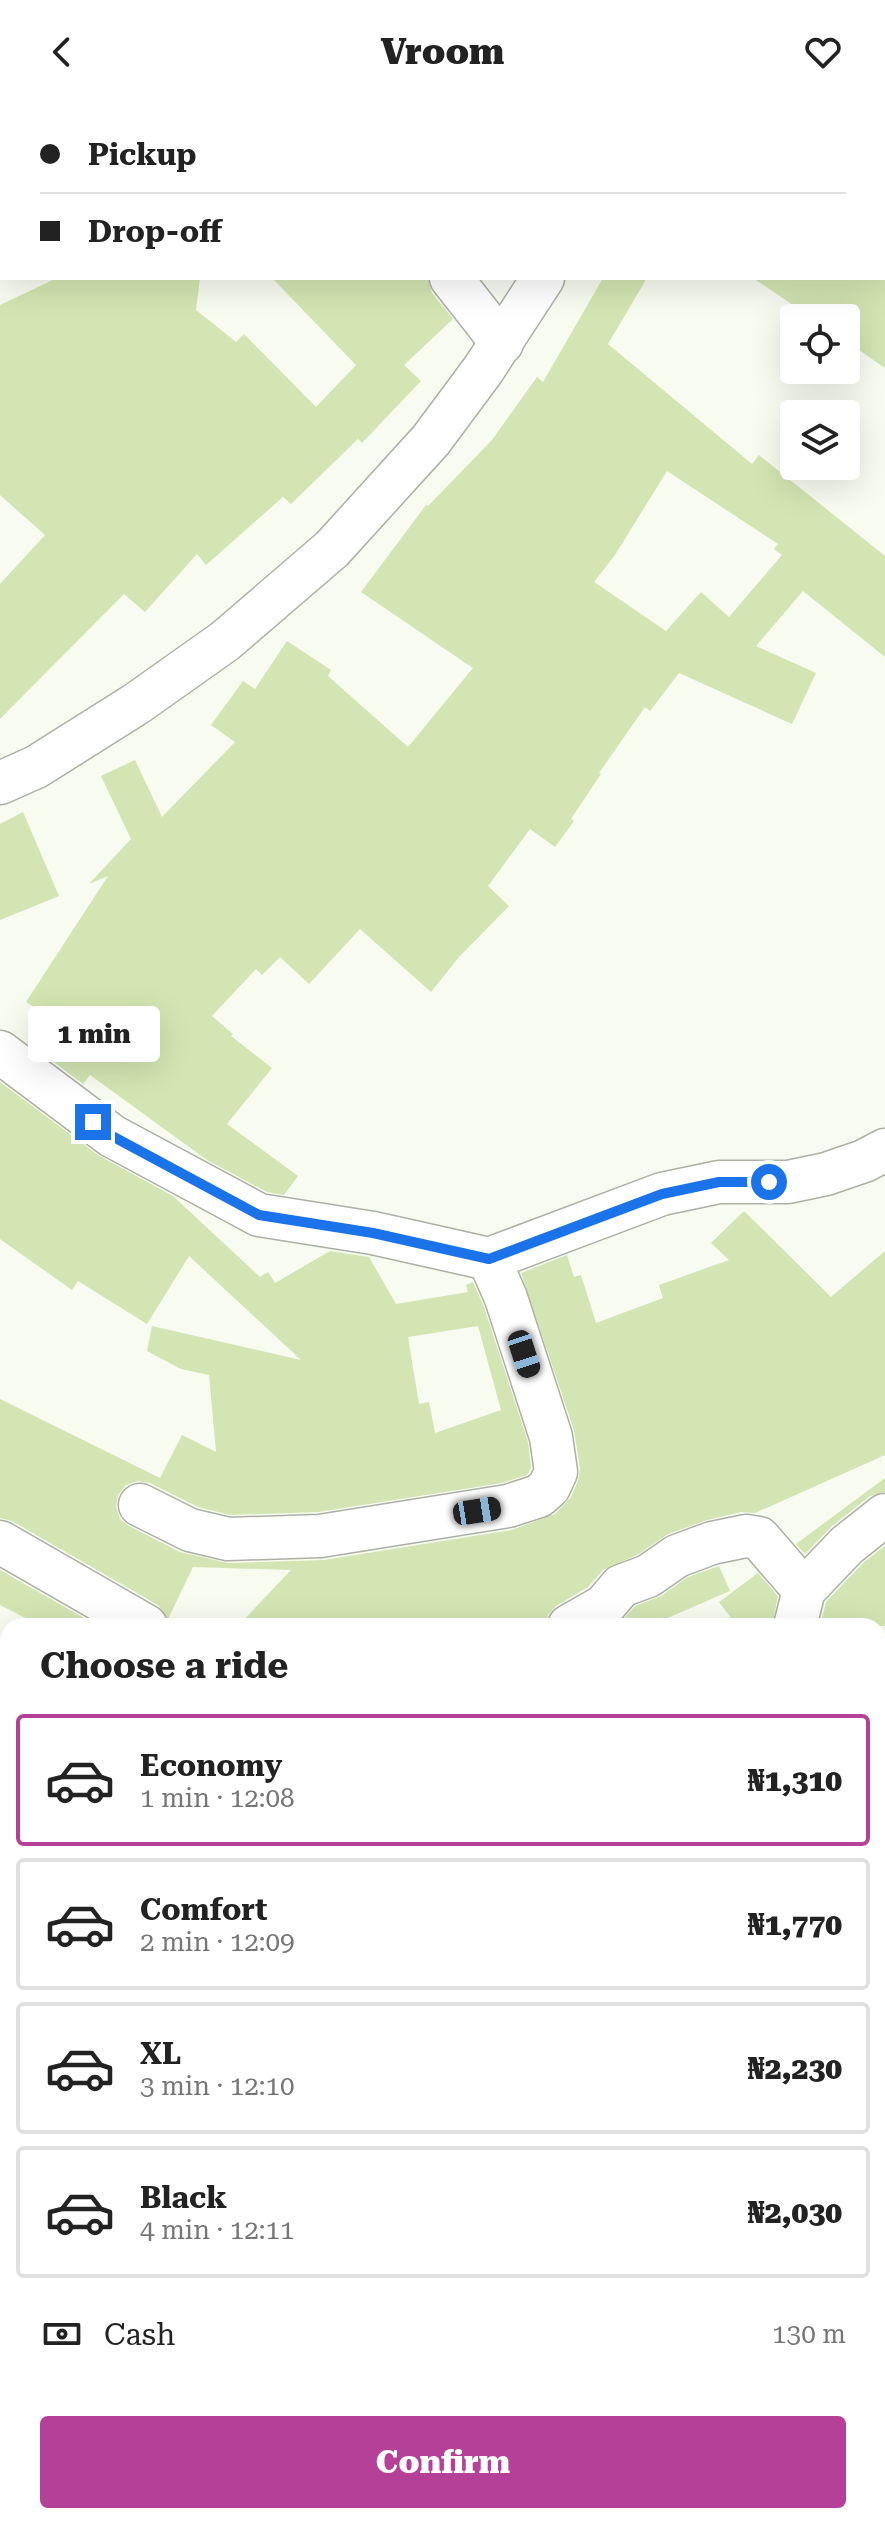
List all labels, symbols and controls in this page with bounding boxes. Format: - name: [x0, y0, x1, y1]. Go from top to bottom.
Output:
- icon: back: [40, 30, 84, 74]
- icon: heart: [801, 30, 845, 74]
- text: Vroom: [381, 31, 504, 73]
- text: Pickup: [88, 137, 196, 172]
- text: Drop-off: [88, 214, 222, 249]
- map controls: [780, 304, 860, 480]
- button: locate: [780, 304, 860, 384]
- button: layers: [780, 400, 860, 480]
- callout: 1 min: [27, 1006, 159, 1062]
- text: 1 min: [57, 1019, 131, 1049]
- route end: [75, 1104, 111, 1140]
- route start: [751, 1164, 787, 1200]
- car: [505, 1327, 543, 1381]
- car: [451, 1495, 503, 1527]
- text: Choose a ride: [40, 1645, 288, 1687]
- icon: car: [44, 1744, 116, 1816]
- text: Economy: [140, 1748, 282, 1783]
- text: ₦1,310: [748, 1763, 842, 1798]
- text: 1 min · 12:08: [140, 1783, 295, 1813]
- icon: car: [44, 1888, 116, 1960]
- text: Comfort: [140, 1892, 267, 1927]
- text: ₦1,770: [748, 1907, 842, 1942]
- text: 2 min · 12:09: [140, 1927, 295, 1957]
- icon: car: [44, 2032, 116, 2104]
- text: XL: [140, 2036, 181, 2071]
- text: ₦2,230: [748, 2051, 842, 2086]
- text: 3 min · 12:10: [140, 2071, 295, 2101]
- icon: car: [44, 2176, 116, 2248]
- text: Black: [140, 2180, 227, 2215]
- text: ₦2,030: [748, 2195, 842, 2230]
- text: 4 min · 12:11: [140, 2215, 295, 2245]
- icon: cash: [40, 2312, 84, 2356]
- text: Cash: [104, 2317, 175, 2352]
- text: 130 m: [772, 2319, 846, 2349]
- button: Confirm: [40, 2416, 846, 2508]

